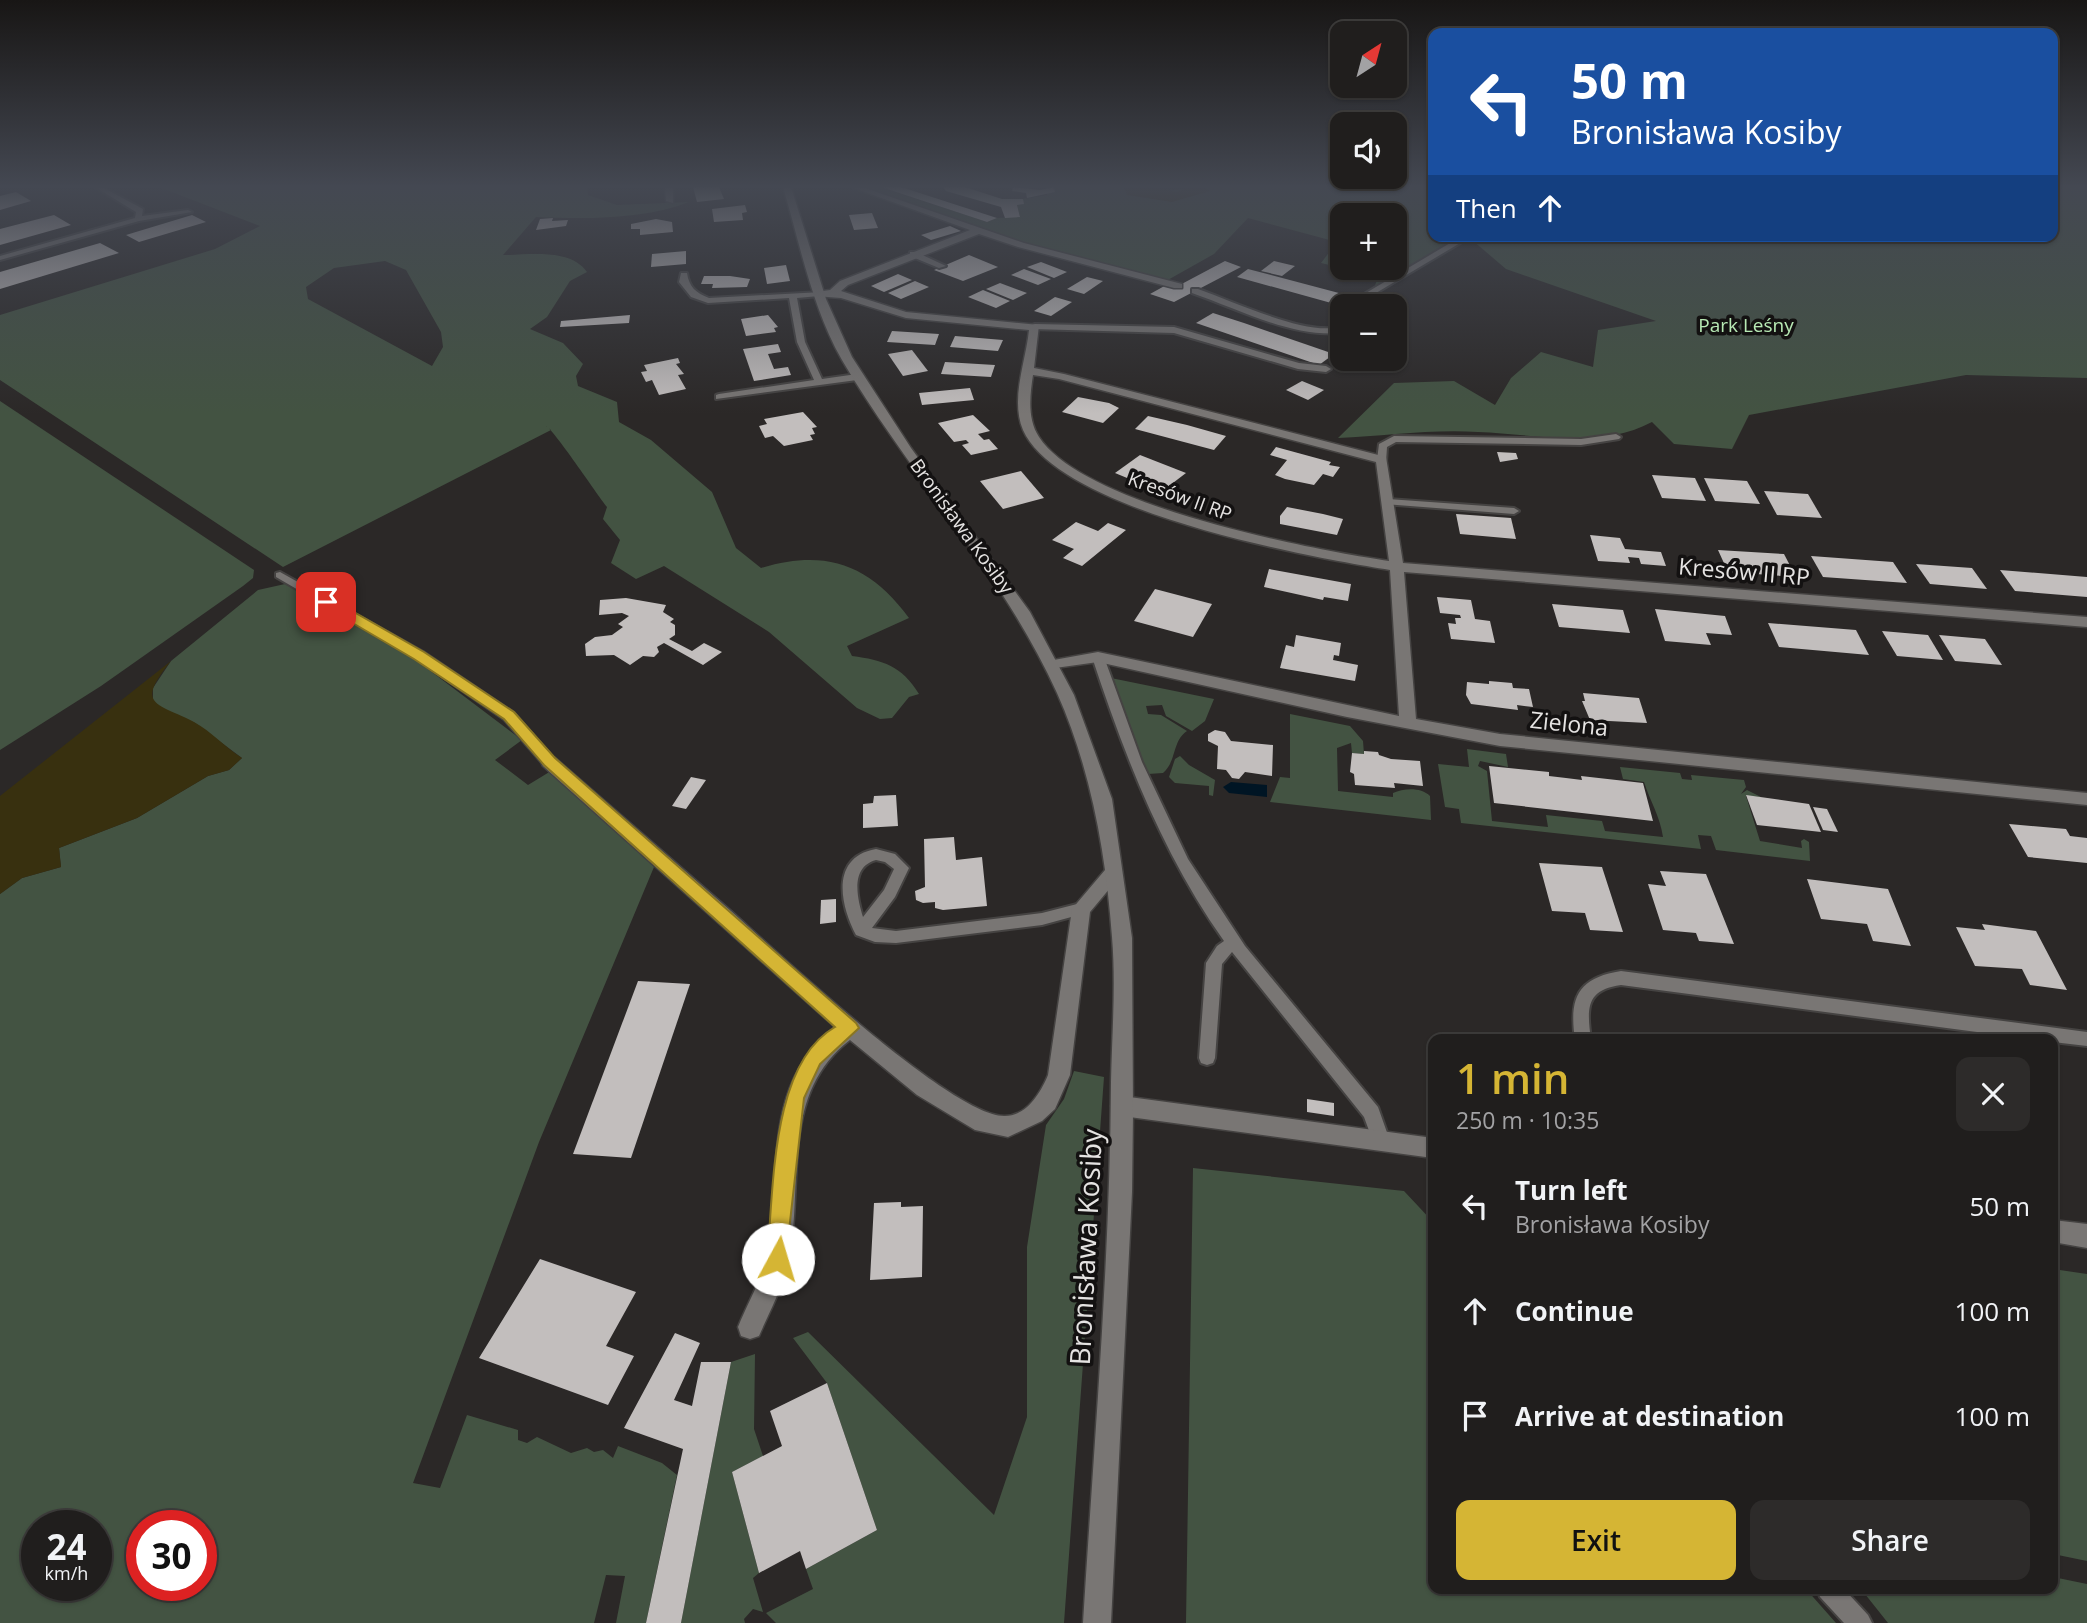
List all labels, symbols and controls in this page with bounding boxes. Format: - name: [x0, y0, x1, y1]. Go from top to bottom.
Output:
- north arrow: [1330, 21, 1407, 98]
- map controls: [1330, 21, 1407, 371]
- text: 50 m: [1571, 47, 1688, 113]
- icon: left: [1456, 56, 1547, 147]
- text: Bronisława Kosiby: [1571, 110, 1841, 153]
- button: sound: [1330, 112, 1407, 189]
- icon: ahead: [1531, 189, 1569, 227]
- text: Then: [1456, 190, 1517, 226]
- button: +: [1330, 203, 1407, 280]
- button: −: [1330, 294, 1407, 371]
- park label: Park Leśny: [1698, 312, 1794, 338]
- street label: Bronisława Kosiby: [904, 453, 1020, 599]
- street label: Kresów II RP: [1124, 465, 1236, 527]
- street label: Kresów II RP: [1677, 549, 1811, 593]
- pin: [296, 572, 356, 632]
- icon: arrive: [307, 583, 345, 621]
- street label: Zielona: [1528, 703, 1610, 743]
- text: 1 min: [1456, 1049, 1569, 1106]
- button: close: [1956, 1057, 2030, 1131]
- text: 250 m · 10:35: [1456, 1104, 1599, 1136]
- street label: Bronisława Kosiby: [1060, 1127, 1110, 1366]
- text: Turn left: [1515, 1172, 1627, 1208]
- icon: left: [1456, 1187, 1494, 1225]
- text: 50 m: [1969, 1188, 2030, 1224]
- text: Bronisława Kosiby: [1515, 1208, 1709, 1240]
- position arrow: [741, 1222, 815, 1296]
- icon: ahead: [1456, 1292, 1494, 1330]
- text: Continue: [1515, 1293, 1634, 1329]
- text: 100 m: [1955, 1293, 2030, 1329]
- icon: arrive: [1456, 1397, 1494, 1435]
- text: Arrive at destination: [1515, 1398, 1784, 1434]
- text: 100 m: [1955, 1398, 2030, 1434]
- button: Exit: [1456, 1500, 1736, 1580]
- button: Share: [1750, 1500, 2030, 1580]
- speed limit sign: 30: [126, 1510, 217, 1601]
- text: 24: [46, 1523, 87, 1570]
- text: km/h: [45, 1561, 88, 1585]

